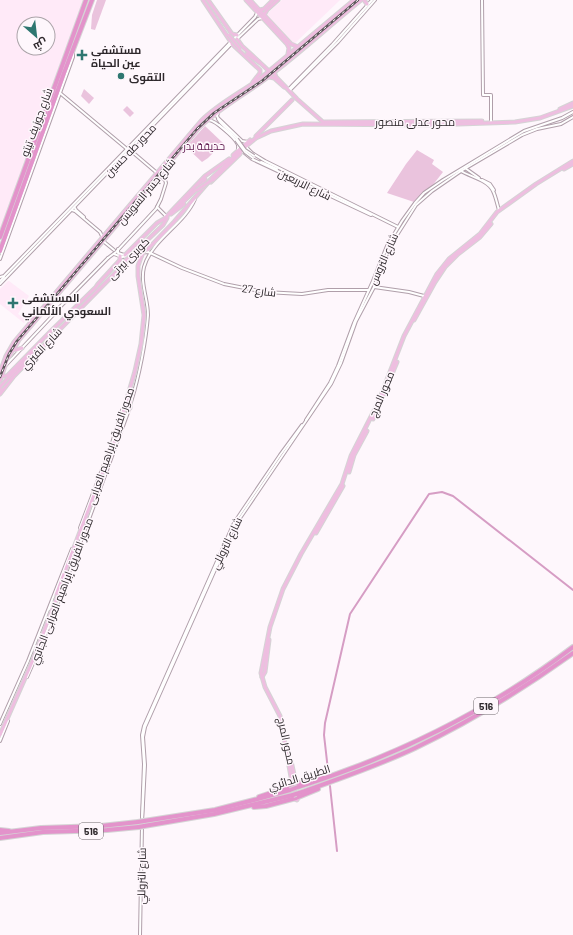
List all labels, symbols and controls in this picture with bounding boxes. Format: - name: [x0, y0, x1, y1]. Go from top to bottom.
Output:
- north arrow: [16, 16, 56, 56]
- text: ش: [31, 35, 50, 54]
- place label: مستشفى عين الحياة: [91, 43, 141, 70]
- marker: مستشفى عين الحياة: [76, 49, 88, 61]
- place label: التقوى: [129, 70, 165, 85]
- marker: التقوى: [116, 71, 126, 81]
- street label: شارع جوزيف تيتو: [18, 86, 56, 159]
- street label: محور عدلى منصور: [374, 115, 455, 129]
- street label: محور طه حسين: [102, 121, 159, 180]
- park label: حديقة بدر: [182, 139, 225, 153]
- street label: شارع جسر السويس: [114, 155, 179, 228]
- street label: شارع الاربعين: [276, 166, 334, 204]
- street label: شارع التروس: [366, 231, 402, 288]
- street label: كوبرى بيرتى: [104, 234, 152, 282]
- street label: شارع 27: [241, 281, 277, 301]
- place label: المستشفى السعودي الألماني: [22, 291, 111, 321]
- marker: المستشفى السعودي الألماني: [7, 297, 19, 309]
- street label: شارع الفيزي: [18, 324, 66, 374]
- street label: محور المرج: [366, 369, 398, 420]
- street label: محور الفريق إبراهيم العرابى: [84, 386, 138, 507]
- street label: شارع التروللي: [208, 515, 247, 573]
- street label: محور الفريق إبراهيم العرابى الجانبي: [27, 516, 98, 667]
- road number: 516: [474, 698, 498, 714]
- street label: محور المرج: [274, 716, 298, 766]
- street label: الطريق الدائري: [266, 761, 333, 795]
- road number: 516: [79, 823, 103, 839]
- street label: شارع التروللي: [134, 848, 151, 904]

